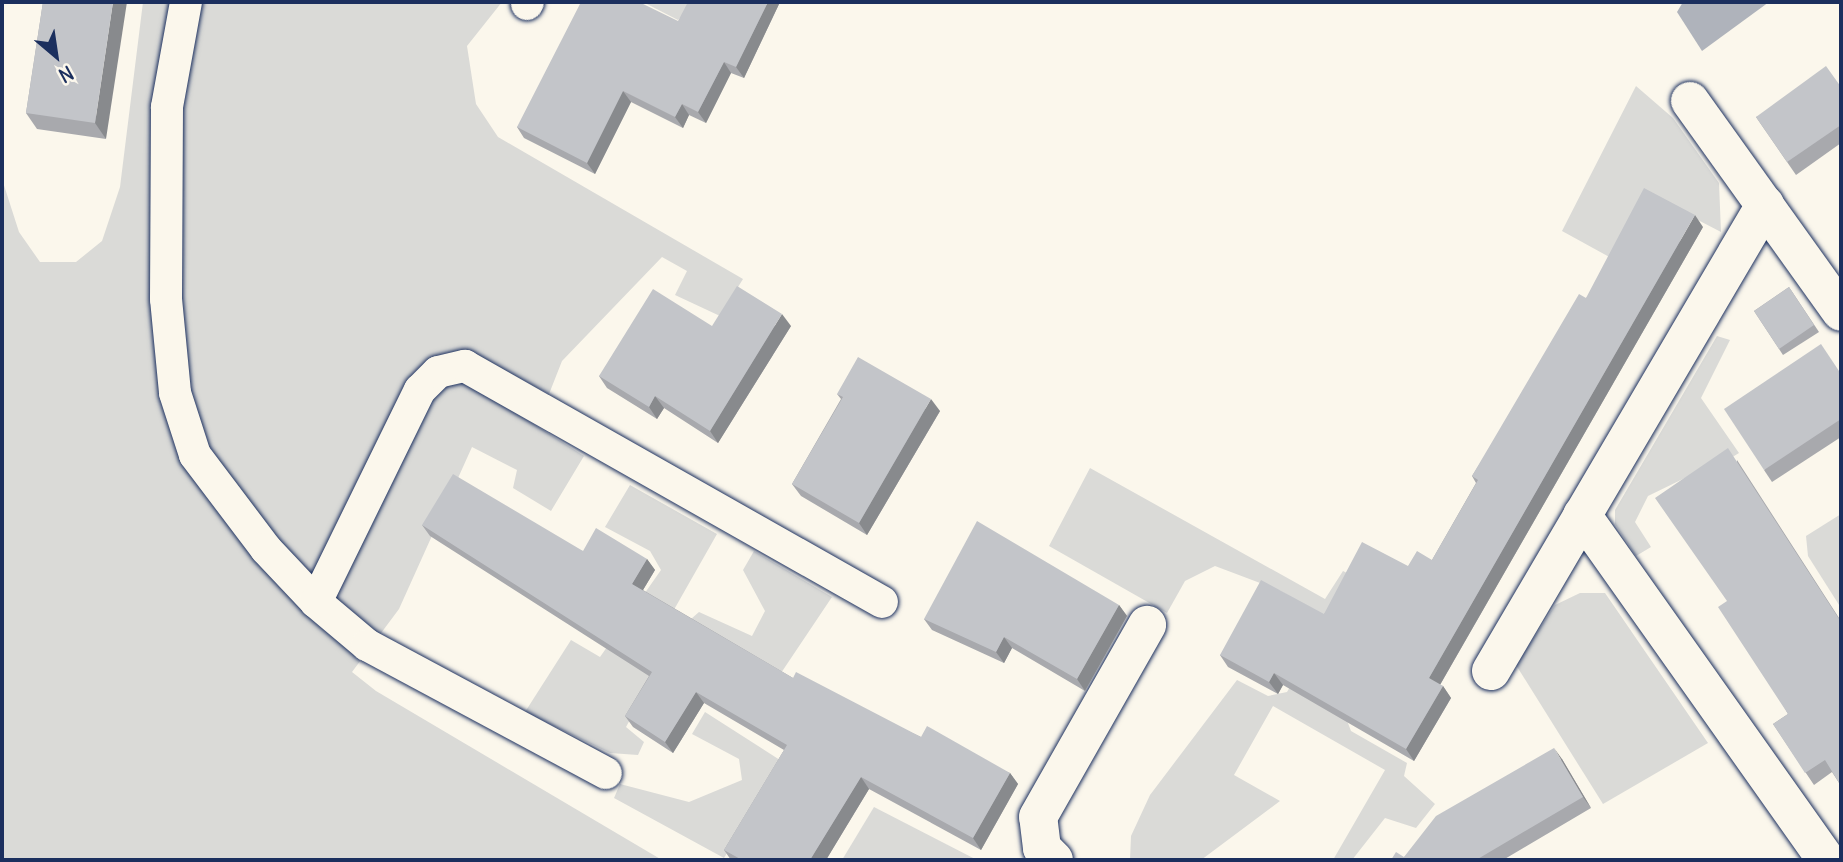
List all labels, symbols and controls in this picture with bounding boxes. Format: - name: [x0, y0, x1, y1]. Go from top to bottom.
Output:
- north arrow: [21, 21, 91, 91]
- text: N: [55, 61, 78, 88]

